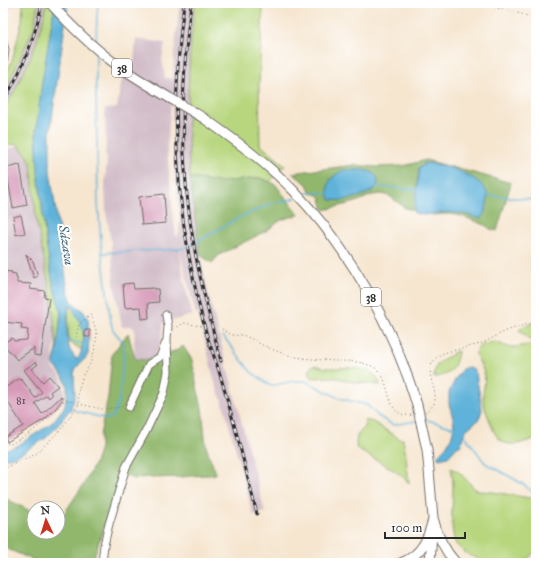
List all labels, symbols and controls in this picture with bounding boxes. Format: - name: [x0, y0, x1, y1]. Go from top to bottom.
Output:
- road number: 38: [112, 59, 132, 77]
- water label: Sázava: [55, 223, 77, 266]
- road number: 38: [361, 288, 381, 306]
- house number: 81: [16, 395, 26, 407]
- north arrow: [26, 500, 66, 540]
- text: N: [40, 504, 51, 517]
- scale bar: [385, 514, 465, 540]
- text: 100 m: [391, 521, 422, 535]

